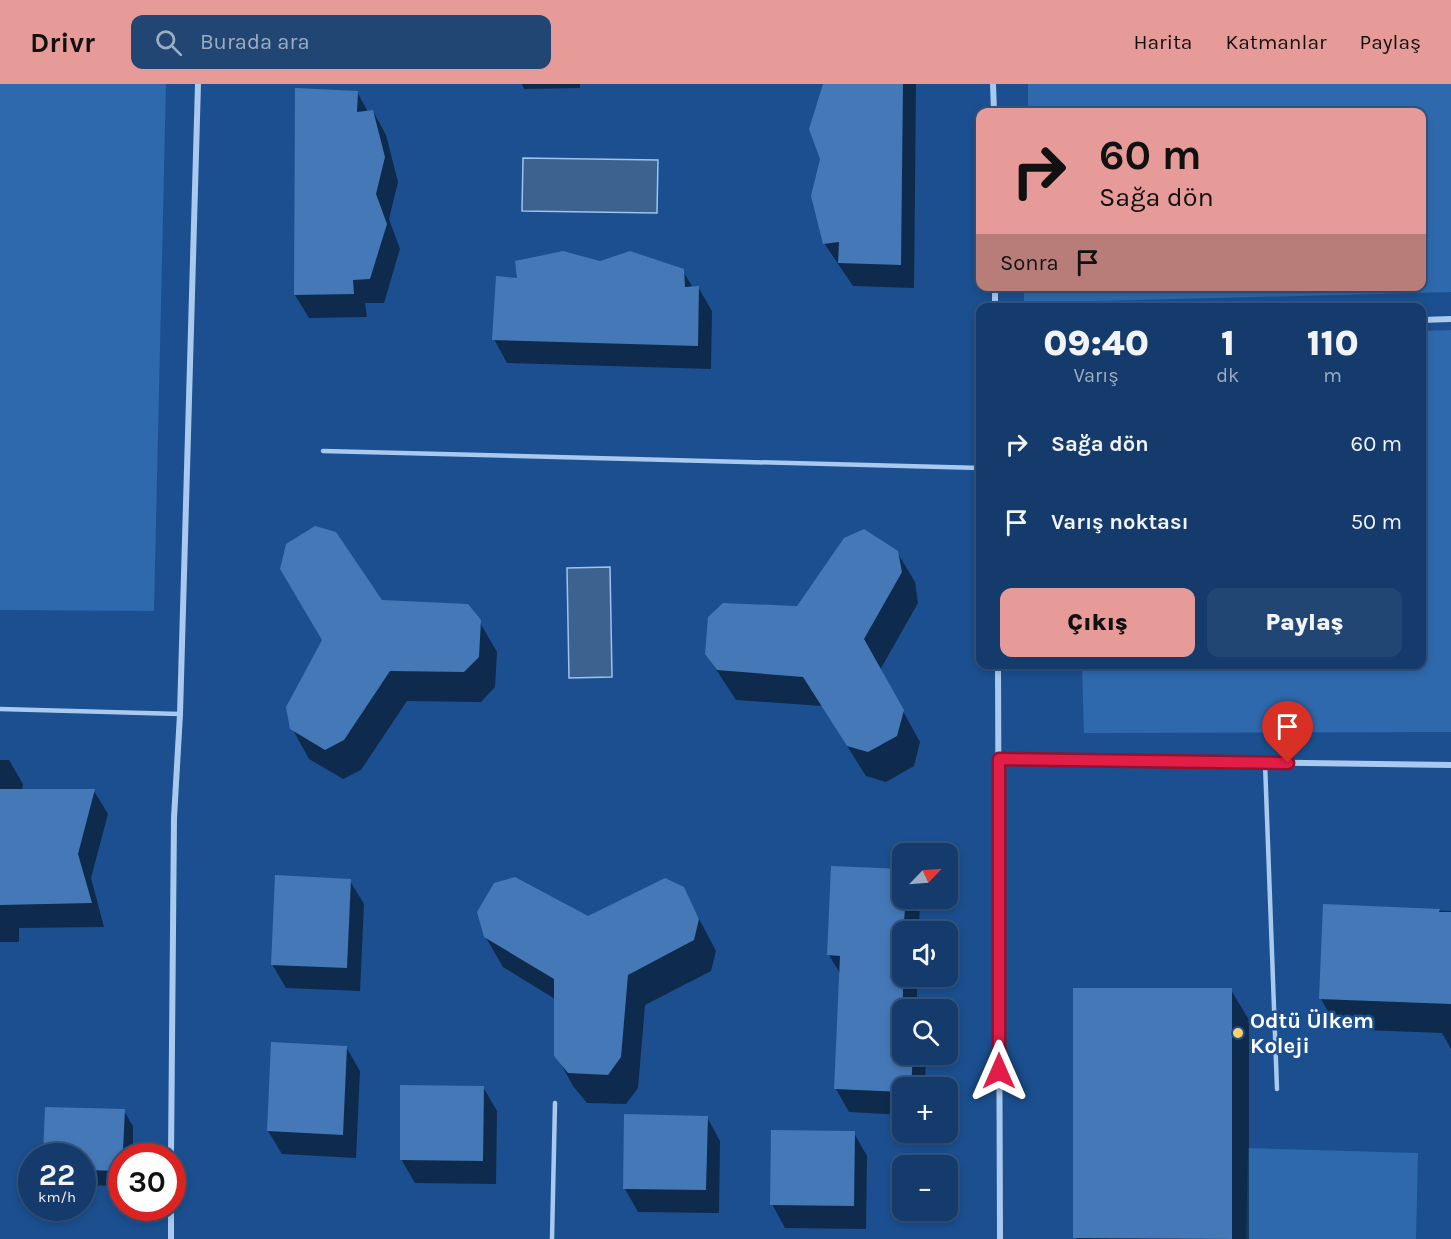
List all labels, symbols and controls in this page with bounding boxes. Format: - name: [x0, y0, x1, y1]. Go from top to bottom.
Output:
- search box: [131, 15, 551, 69]
- text: Drivr: [30, 26, 95, 59]
- icon: search: [152, 26, 185, 59]
- text: Burada ara: [200, 29, 310, 55]
- text: Harita: [1134, 30, 1192, 54]
- text: Katmanlar: [1225, 30, 1327, 54]
- text: Paylaş: [1360, 30, 1421, 54]
- text: 60 m: [1099, 130, 1202, 180]
- icon: right: [1000, 132, 1078, 210]
- text: Sağa dön: [1099, 181, 1214, 213]
- icon: arrive: [1071, 246, 1104, 279]
- text: Sonra: [1000, 250, 1059, 276]
- text: 09:40: [1043, 322, 1149, 364]
- text: 1: [1221, 322, 1235, 364]
- text: 110: [1307, 322, 1359, 364]
- text: Varış: [1073, 364, 1119, 387]
- text: dk: [1216, 364, 1239, 387]
- text: m: [1323, 364, 1342, 387]
- icon: right: [1000, 428, 1033, 461]
- text: Sağa dön: [1051, 431, 1149, 457]
- text: 60 m: [1351, 431, 1402, 457]
- icon: arrive: [1000, 506, 1033, 539]
- text: Varış noktası: [1051, 509, 1189, 535]
- text: 50 m: [1351, 509, 1402, 535]
- button: Çıkış: [1000, 588, 1195, 657]
- button: Paylaş: [1207, 588, 1402, 657]
- pin: [1262, 701, 1313, 763]
- icon: arrive: [1271, 710, 1304, 743]
- north arrow: [892, 843, 958, 909]
- map controls: [892, 843, 958, 1221]
- button: sound: [892, 921, 958, 987]
- button: search: [892, 999, 958, 1065]
- place label: Odtü Ülkem Koleji: [1250, 1008, 1374, 1059]
- marker: Odtü Ülkem Koleji: [1231, 1026, 1245, 1040]
- position arrow: [967, 1039, 1031, 1103]
- button: +: [892, 1077, 958, 1143]
- speed limit sign: 30: [108, 1143, 186, 1221]
- button: −: [892, 1155, 958, 1221]
- text: 22: [39, 1157, 75, 1193]
- text: km/h: [38, 1188, 76, 1206]

